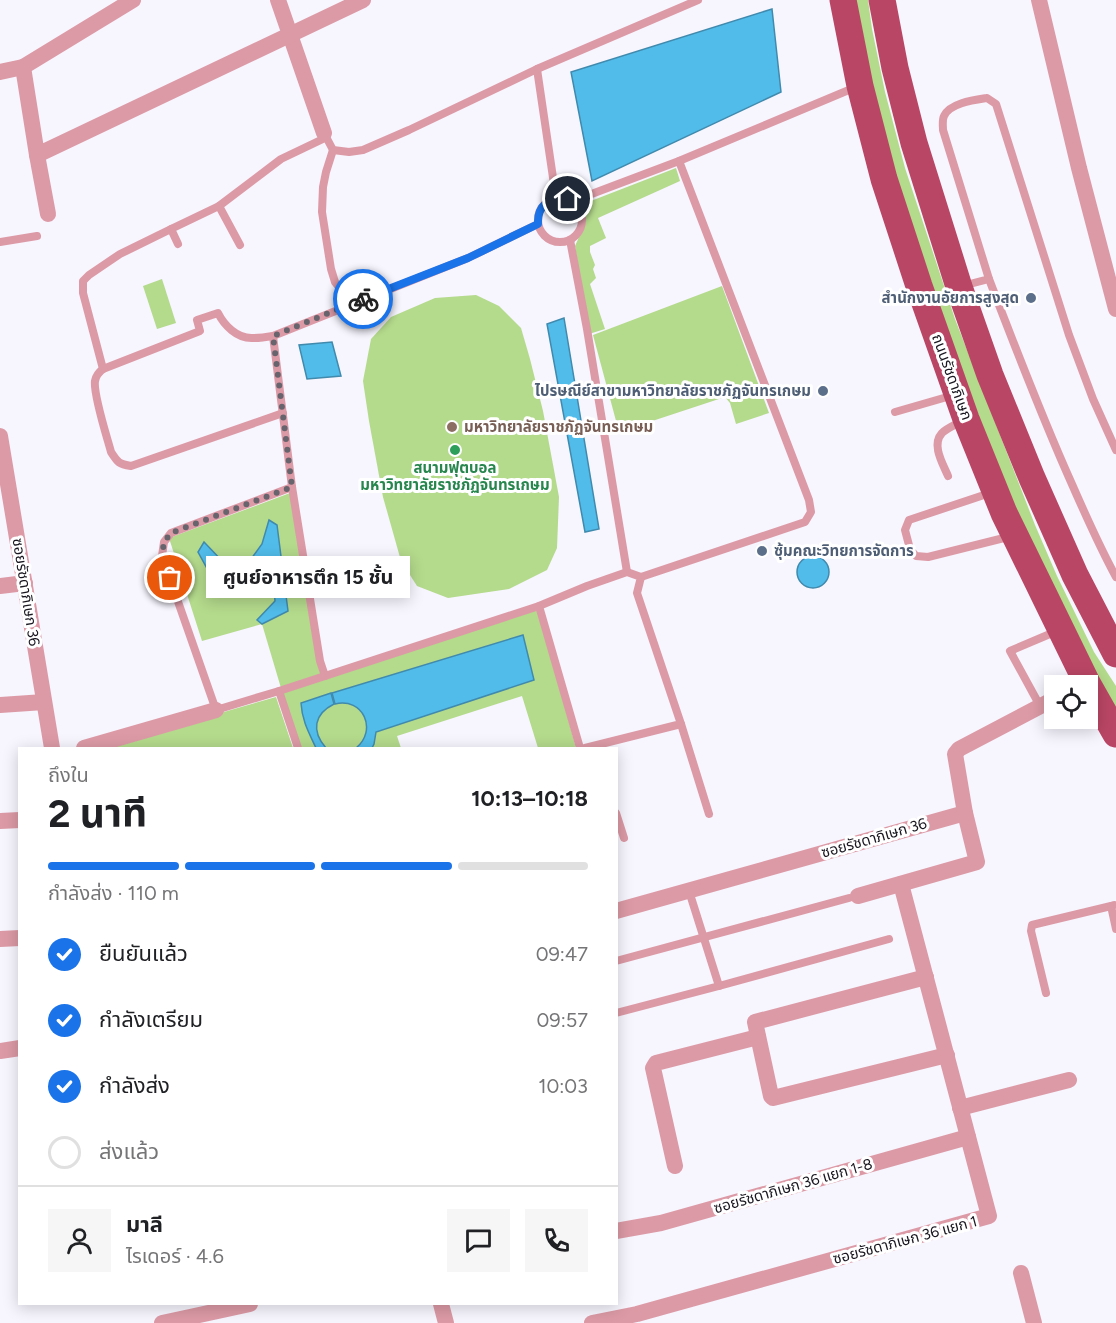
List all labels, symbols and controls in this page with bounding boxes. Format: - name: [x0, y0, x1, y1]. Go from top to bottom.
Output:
- pin: [542, 173, 593, 224]
- icon: home: [551, 182, 584, 215]
- courier: [333, 269, 393, 329]
- icon: bike: [347, 283, 380, 316]
- place label: สำนักงานอัยการสูงสุด: [882, 289, 1019, 308]
- marker: สำนักงานอัยการสูงสุด: [1024, 291, 1038, 305]
- street label: ถนนรัชดาภิเษก: [928, 332, 976, 422]
- place label: ไปรษณีย์สาขามหาวิทยาลัยราชภัฏจันทรเกษม: [535, 382, 811, 400]
- marker: ไปรษณีย์สาขามหาวิทยาลัยราชภัฏจันทรเกษม: [816, 384, 830, 398]
- place label: มหาวิทยาลัยราชภัฏจันทรเกษม: [464, 418, 653, 436]
- marker: มหาวิทยาลัยราชภัฏจันทรเกษม: [445, 420, 459, 434]
- marker: สนามฟุตบอล มหาวิทยาลัยราชภัฏจันทรเกษม: [448, 443, 462, 457]
- place label: สนามฟุตบอล มหาวิทยาลัยราชภัฏจันทรเกษม: [360, 459, 550, 494]
- street label: ซอยรัชดาภิเษก 36: [9, 537, 43, 648]
- place label: ซุ้มคณะวิทยการจัดการ: [774, 542, 914, 560]
- marker: ซุ้มคณะวิทยการจัดการ: [755, 544, 769, 558]
- pin: [144, 552, 195, 603]
- callout: ศูนย์อาหารตึก 15 ชั้น: [206, 557, 410, 599]
- icon: bag: [153, 561, 186, 594]
- text: ศูนย์อาหารตึก 15 ชั้น: [223, 565, 393, 589]
- map controls: [1044, 675, 1098, 729]
- button: locate: [1044, 675, 1098, 729]
- text: ถึงใน: [48, 763, 89, 787]
- text: 10:13–10:18: [471, 785, 588, 812]
- text: 2 นาที: [48, 790, 147, 837]
- street label: ซอยรัชดาภิเษก 36: [819, 814, 929, 862]
- text: กำลังส่ง · 110 m: [48, 881, 179, 905]
- icon: check: [48, 938, 81, 971]
- text: ยืนยันแล้ว: [99, 940, 188, 967]
- text: 09:47: [536, 942, 588, 966]
- icon: check: [48, 1004, 81, 1037]
- text: กำลังเตรียม: [99, 1006, 203, 1033]
- text: 09:57: [537, 1008, 588, 1032]
- icon: check: [48, 1070, 81, 1103]
- text: กำลังส่ง: [99, 1072, 170, 1099]
- text: 10:03: [538, 1074, 588, 1098]
- text: ส่งแล้ว: [99, 1138, 159, 1165]
- street label: ซอยรัชดาภิเษก 36 แยก 1-8: [712, 1155, 874, 1217]
- button: person: [48, 1209, 111, 1272]
- button: chat: [447, 1209, 510, 1272]
- button: phone: [525, 1209, 588, 1272]
- text: มาลี: [126, 1211, 163, 1238]
- street label: ซอยรัชดาภิเษก 36 แยก 1: [831, 1212, 979, 1268]
- text: ไรเดอร์ · 4.6: [126, 1244, 224, 1268]

